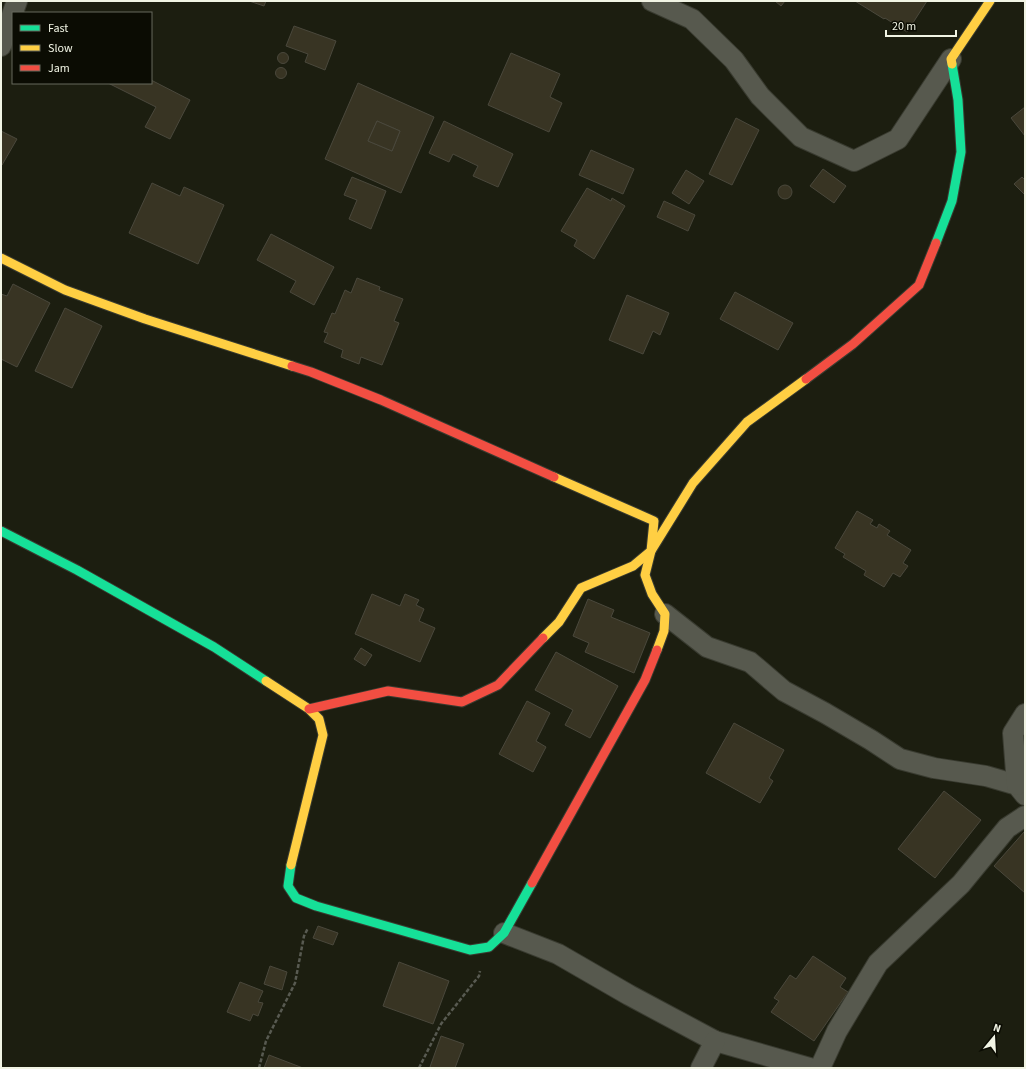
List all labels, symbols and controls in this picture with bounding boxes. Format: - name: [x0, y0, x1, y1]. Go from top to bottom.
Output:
- legend: [12, 12, 152, 84]
- scale bar: [886, 12, 956, 38]
- text: 20 m: [892, 18, 916, 35]
- text: Fast: [48, 20, 68, 37]
- text: Slow: [48, 40, 73, 57]
- text: Jam: [48, 60, 70, 77]
- north arrow: [974, 1017, 1014, 1057]
- text: N: [991, 1020, 1003, 1036]

